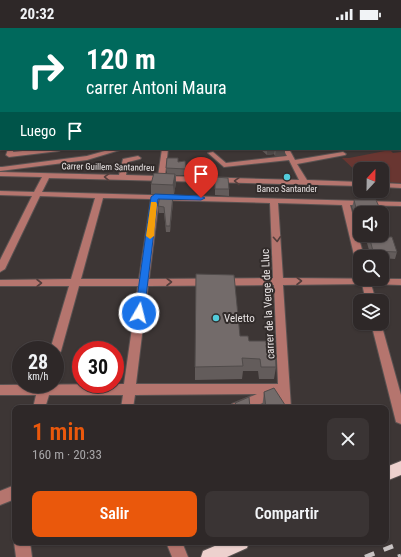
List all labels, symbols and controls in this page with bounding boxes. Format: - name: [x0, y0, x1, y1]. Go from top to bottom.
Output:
- text: 20:32: [20, 5, 54, 23]
- text: 120 m: [86, 43, 156, 76]
- icon: right: [20, 44, 72, 96]
- text: carrer Antoni Maura: [86, 77, 227, 98]
- icon: arrive: [64, 120, 86, 142]
- text: Luego: [20, 122, 56, 140]
- pin: [184, 157, 218, 198]
- street label: Carrer Guillem Santandreu: [61, 161, 155, 173]
- north arrow: [353, 162, 389, 198]
- map controls: [353, 162, 389, 330]
- icon: arrive: [190, 163, 212, 185]
- marker: Banco Santander: [282, 172, 292, 182]
- one-way arrow: [104, 173, 110, 181]
- one-way arrow: [234, 176, 240, 185]
- place label: Banco Santander: [257, 184, 317, 194]
- button: sound: [353, 206, 389, 242]
- one-way arrow: [272, 236, 281, 242]
- street label: carrer de la Verge de Lluc: [259, 249, 277, 359]
- button: search: [353, 250, 389, 286]
- one-way arrow: [296, 277, 302, 285]
- one-way arrow: [166, 278, 172, 286]
- one-way arrow: [36, 279, 42, 287]
- position arrow: [118, 292, 160, 334]
- button: layers: [353, 294, 389, 330]
- place label: Veletto: [224, 312, 255, 325]
- marker: Veletto: [211, 313, 221, 323]
- speed limit sign: 30: [72, 341, 124, 393]
- text: 28: [28, 350, 48, 374]
- text: km/h: [28, 371, 48, 382]
- text: 1 min: [32, 418, 85, 446]
- button: close: [327, 418, 369, 460]
- text: 160 m · 20:33: [32, 447, 102, 462]
- button: Salir: [32, 491, 197, 537]
- button: Compartir: [205, 491, 369, 537]

